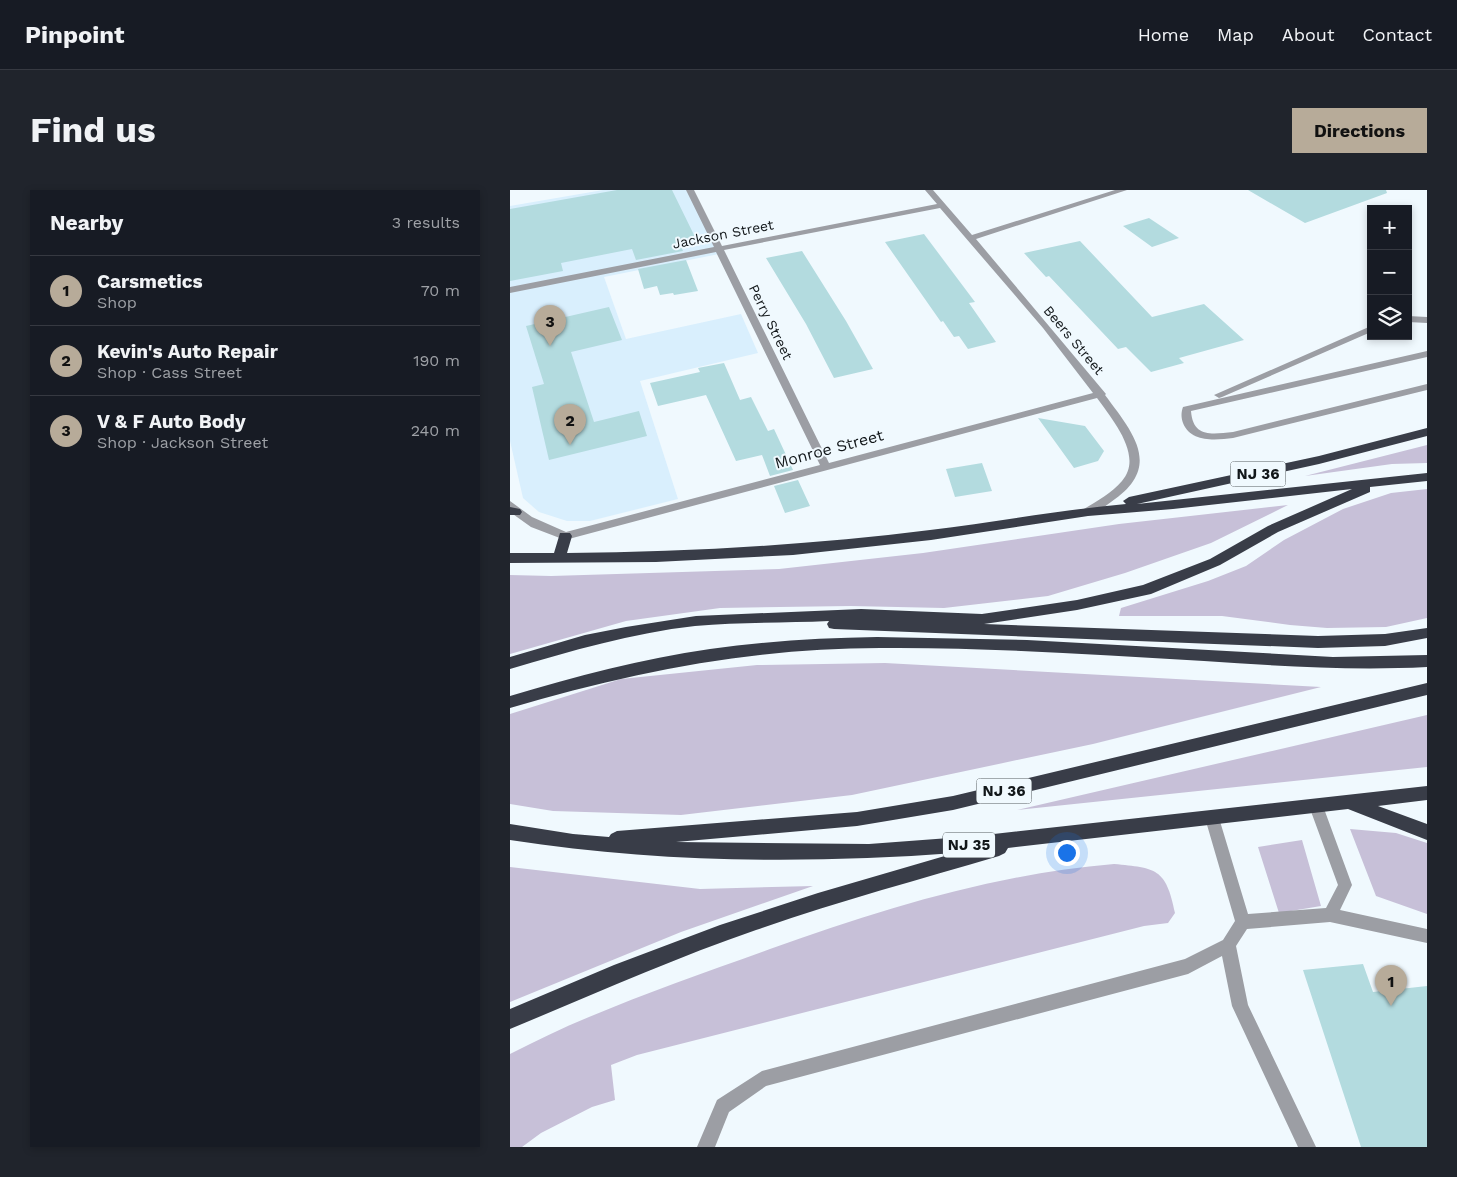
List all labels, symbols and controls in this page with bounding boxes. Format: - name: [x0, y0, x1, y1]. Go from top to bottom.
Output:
- text: Pinpoint: [25, 21, 125, 49]
- text: Home: [1138, 24, 1189, 45]
- text: Map: [1217, 24, 1254, 45]
- text: About: [1282, 24, 1334, 45]
- text: Contact: [1362, 24, 1432, 45]
- button: Directions: [1292, 108, 1427, 153]
- text: Find us: [30, 109, 156, 151]
- map controls: [1367, 205, 1412, 340]
- button: +: [1367, 205, 1412, 250]
- text: Nearby: [50, 210, 123, 235]
- text: 3 results: [392, 213, 460, 232]
- street label: Jackson Street: [671, 216, 775, 252]
- button: −: [1367, 250, 1412, 295]
- text: Carsmetics: [97, 270, 203, 293]
- text: 1: [63, 281, 69, 300]
- text: 70 m: [421, 281, 460, 300]
- street label: Perry Street: [746, 282, 796, 362]
- text: Shop: [97, 293, 137, 312]
- button: layers: [1367, 295, 1412, 340]
- street label: Beers Street: [1041, 302, 1108, 378]
- pin: 3: [534, 305, 566, 346]
- text: Kevin's Auto Repair: [97, 340, 278, 363]
- text: 2: [61, 351, 71, 370]
- text: 190 m: [413, 351, 460, 370]
- text: Shop · Cass Street: [97, 363, 242, 382]
- pin: 2: [554, 404, 586, 445]
- text: V & F Auto Body: [97, 410, 246, 433]
- text: 3: [61, 421, 71, 440]
- text: 240 m: [411, 421, 460, 440]
- street label: Monroe Street: [773, 425, 886, 473]
- text: Shop · Jackson Street: [97, 433, 268, 452]
- road number: NJ 36: [1230, 462, 1286, 486]
- road number: NJ 36: [976, 778, 1032, 804]
- road number: NJ 35: [943, 832, 995, 858]
- your location: [1054, 840, 1080, 866]
- pin: 1: [1375, 965, 1407, 1006]

